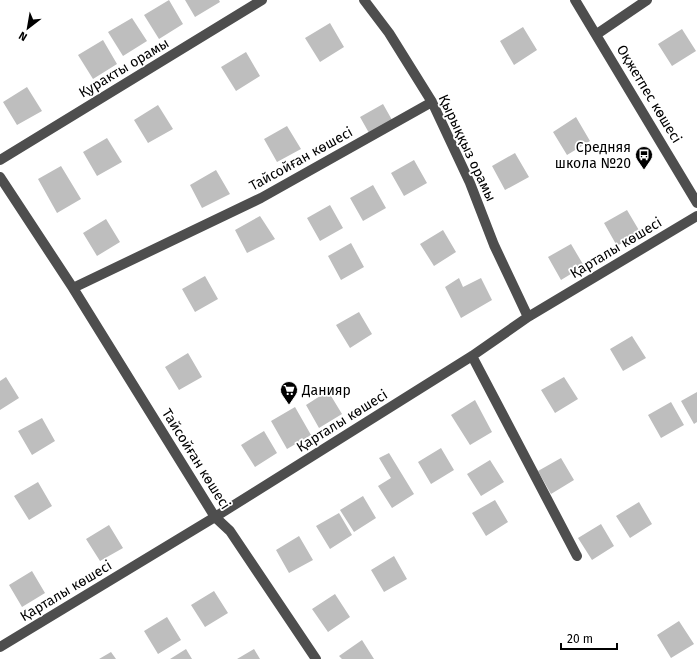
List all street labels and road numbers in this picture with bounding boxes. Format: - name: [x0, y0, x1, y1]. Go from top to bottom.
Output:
- street label: Қуракты орамы: [76, 34, 172, 102]
- street label: Оқжетпес көшесі: [613, 42, 685, 146]
- street label: Қырыққыз орамы: [435, 92, 499, 204]
- street label: Тайсойған көшесі: [246, 124, 356, 194]
- street label: Қарталы көшесі: [567, 214, 665, 282]
- street label: Қарталы көшесі: [293, 386, 391, 456]
- street label: Тайсойған көшесі: [158, 406, 234, 512]
- street label: Қарталы көшесі: [17, 557, 115, 625]

